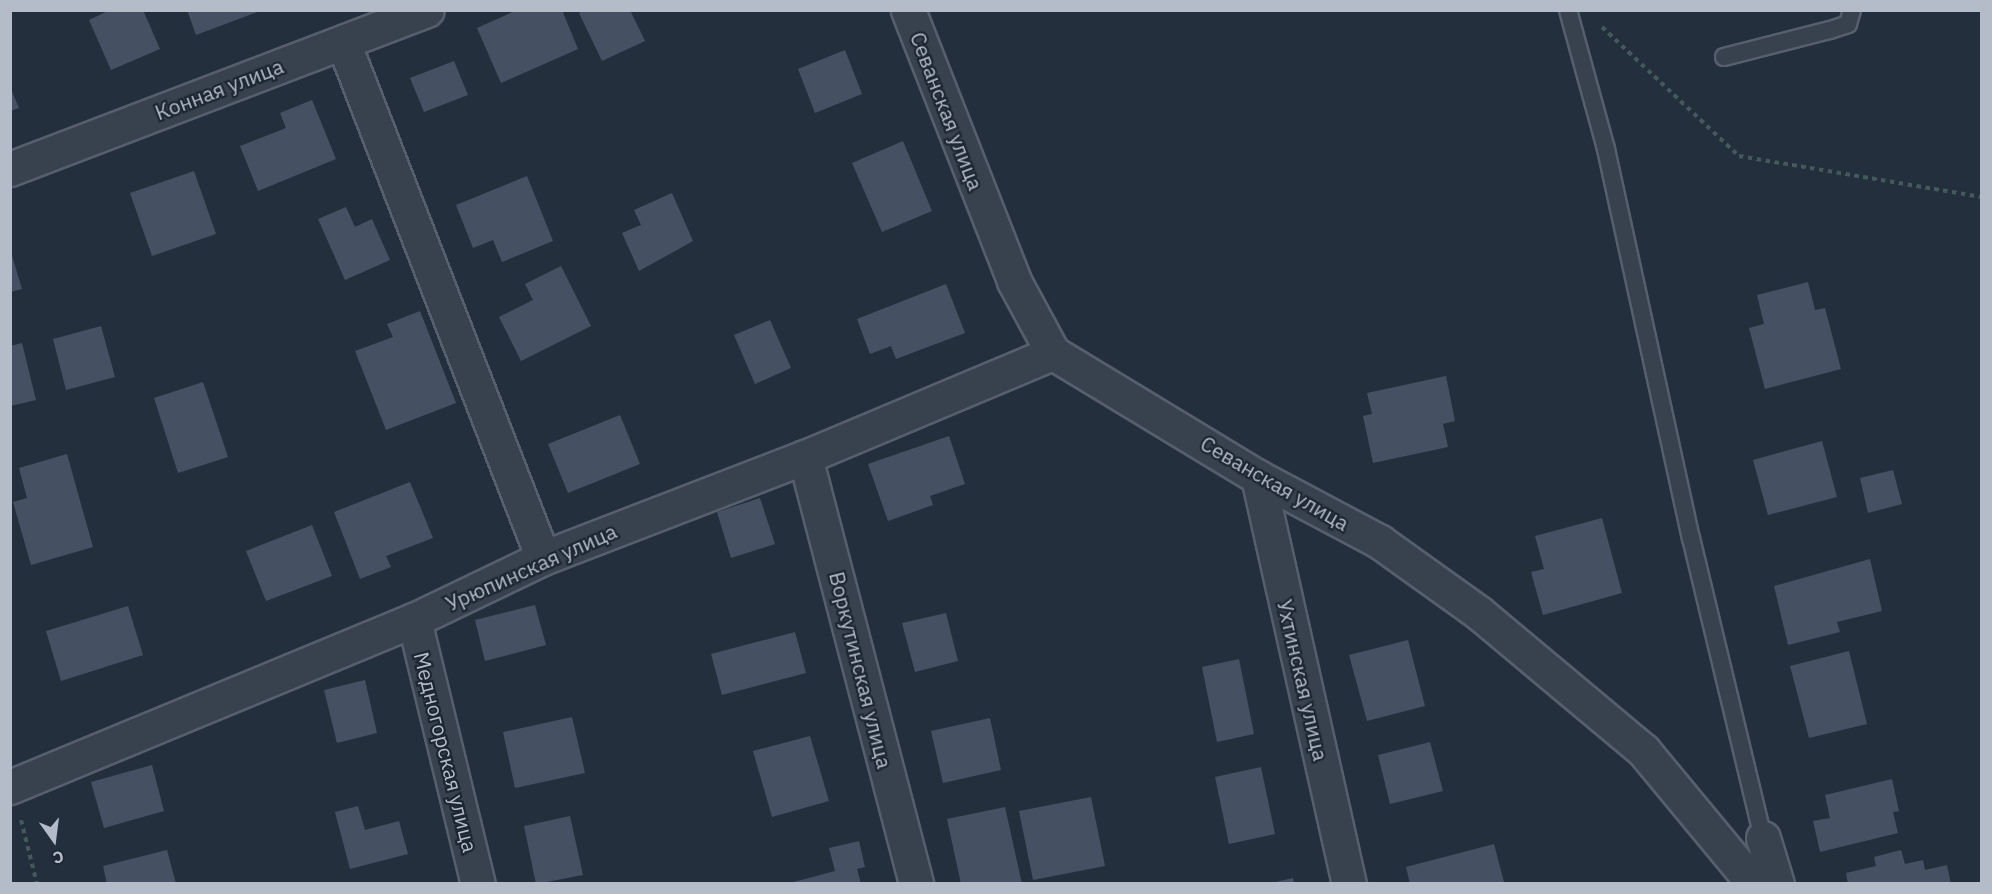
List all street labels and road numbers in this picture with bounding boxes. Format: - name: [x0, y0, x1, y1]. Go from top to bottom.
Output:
- street label: Севанская улица: [905, 28, 989, 194]
- street label: Конная улица: [151, 53, 287, 125]
- street label: Севанская улица: [1196, 430, 1354, 536]
- street label: Урюпинская улица: [442, 518, 620, 616]
- street label: Воркутинская улица: [824, 569, 898, 771]
- street label: Ухтинская улица: [1272, 597, 1334, 763]
- street label: Медногорская улица: [409, 649, 483, 855]

